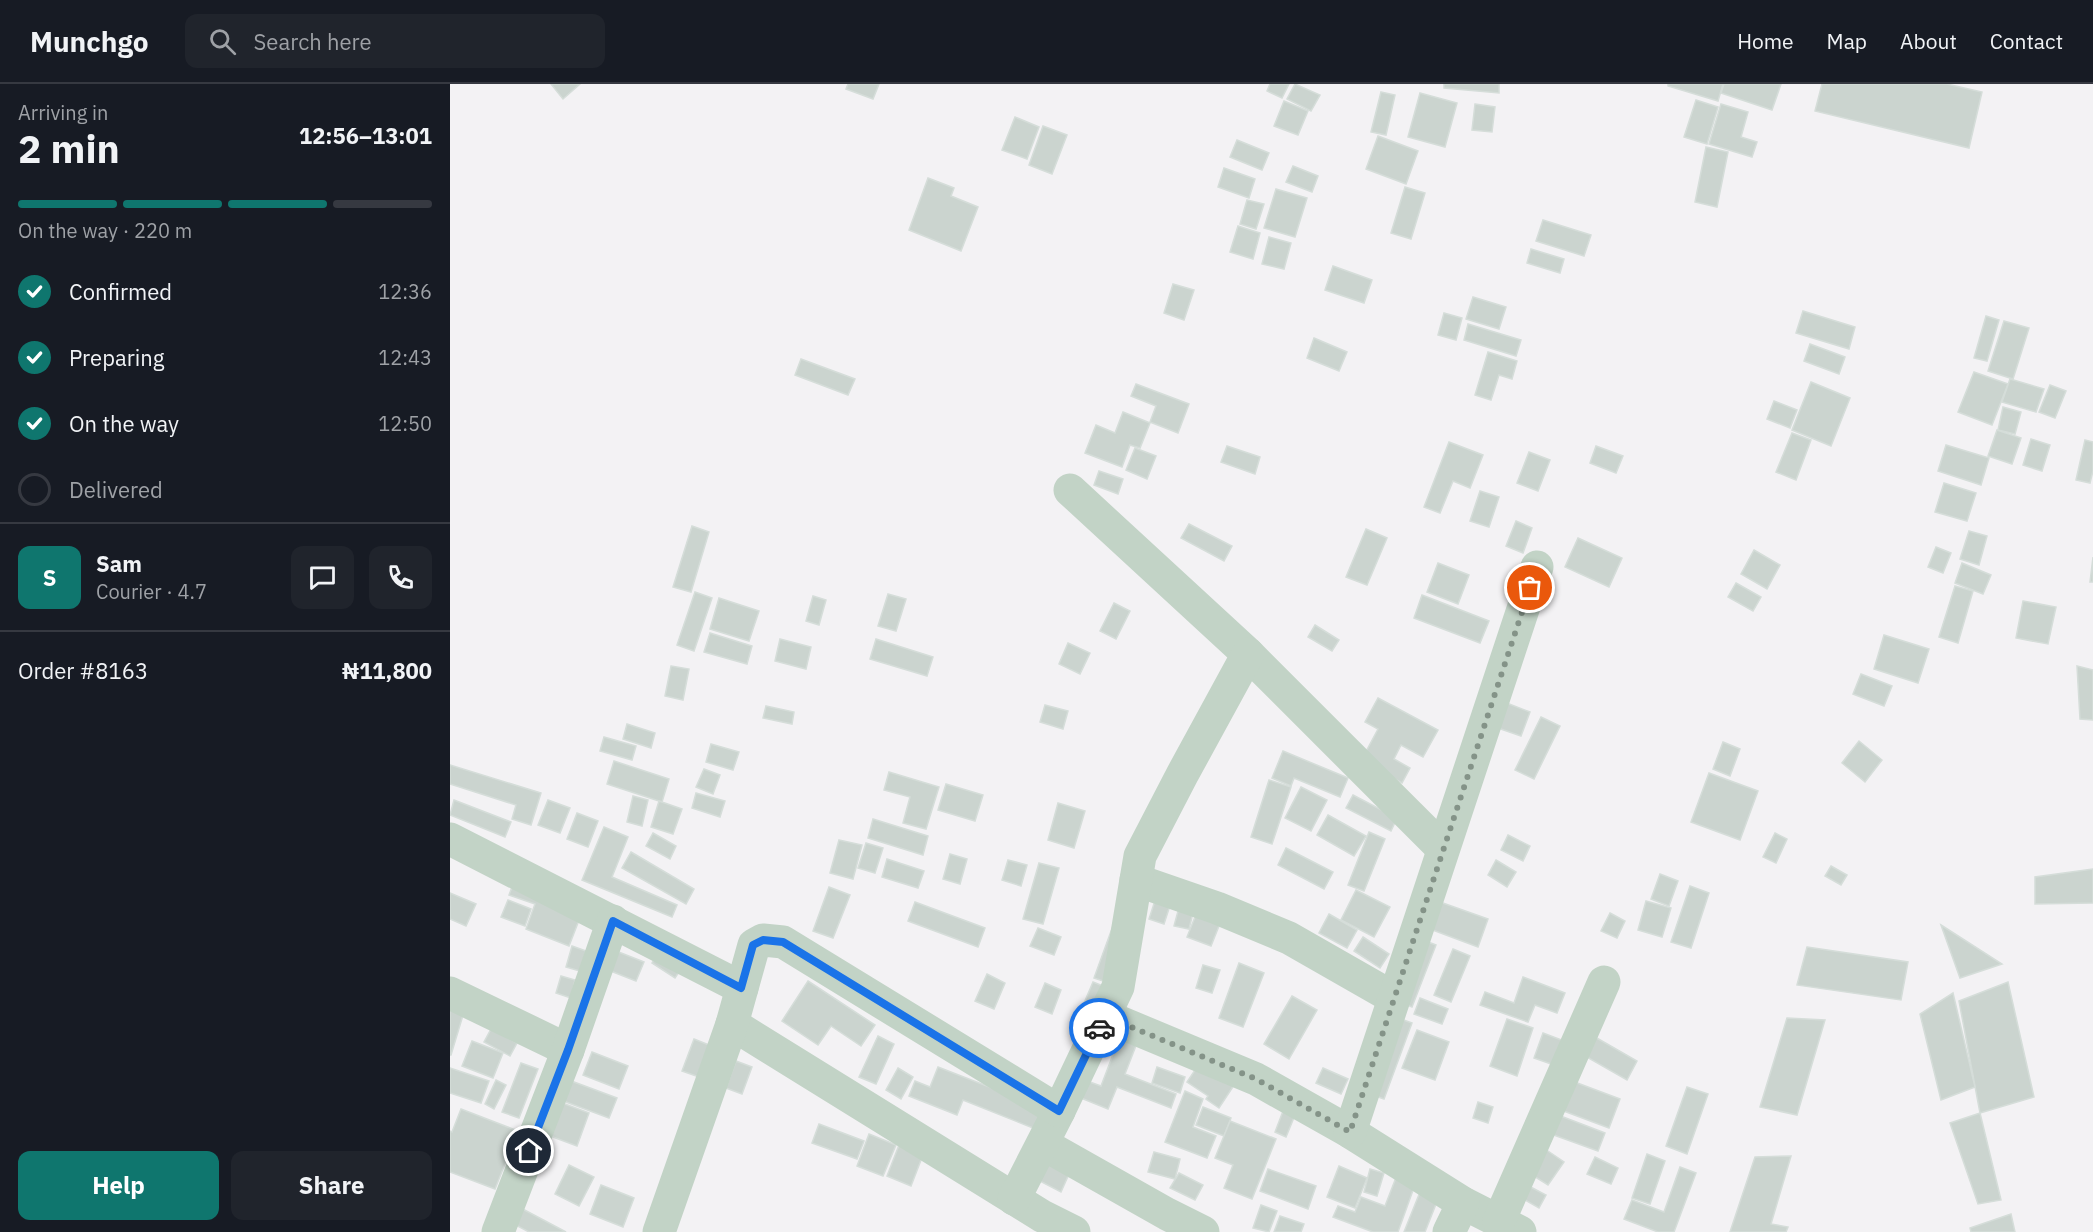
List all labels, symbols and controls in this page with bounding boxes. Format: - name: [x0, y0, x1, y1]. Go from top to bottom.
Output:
- search box: [185, 14, 605, 68]
- text: Munchgo: [30, 23, 149, 60]
- icon: search: [206, 25, 239, 58]
- text: Search here: [254, 27, 372, 56]
- text: Home: [1737, 27, 1794, 55]
- text: Map: [1827, 27, 1867, 55]
- text: About: [1900, 27, 1957, 55]
- text: Contact: [1990, 27, 2063, 55]
- text: Arriving in: [18, 99, 108, 126]
- text: 12:56–13:01: [299, 121, 432, 150]
- text: 2 min: [18, 123, 120, 174]
- text: On the way · 220 m: [18, 217, 192, 244]
- icon: check: [18, 275, 51, 308]
- text: Confirmed: [69, 277, 172, 306]
- text: 12:36: [378, 278, 432, 305]
- icon: check: [18, 341, 51, 374]
- text: Preparing: [69, 343, 164, 372]
- text: 12:43: [378, 344, 432, 371]
- icon: check: [18, 407, 51, 440]
- text: On the way: [69, 409, 179, 438]
- text: 12:50: [378, 410, 432, 437]
- text: Delivered: [69, 475, 163, 504]
- button: chat: [291, 546, 354, 609]
- button: phone: [369, 546, 432, 609]
- text: Sam: [96, 549, 142, 578]
- pin: [1504, 562, 1555, 613]
- text: S: [43, 563, 56, 592]
- icon: bag: [1513, 571, 1546, 604]
- text: Courier · 4.7: [96, 578, 207, 605]
- text: Order #8163: [18, 656, 148, 685]
- text: ₦11,800: [342, 656, 432, 685]
- courier: [1069, 998, 1129, 1058]
- icon: car: [1083, 1012, 1116, 1045]
- pin: [503, 1125, 554, 1176]
- icon: home: [512, 1134, 545, 1167]
- button: Help: [18, 1151, 219, 1220]
- button: Share: [231, 1151, 432, 1220]

